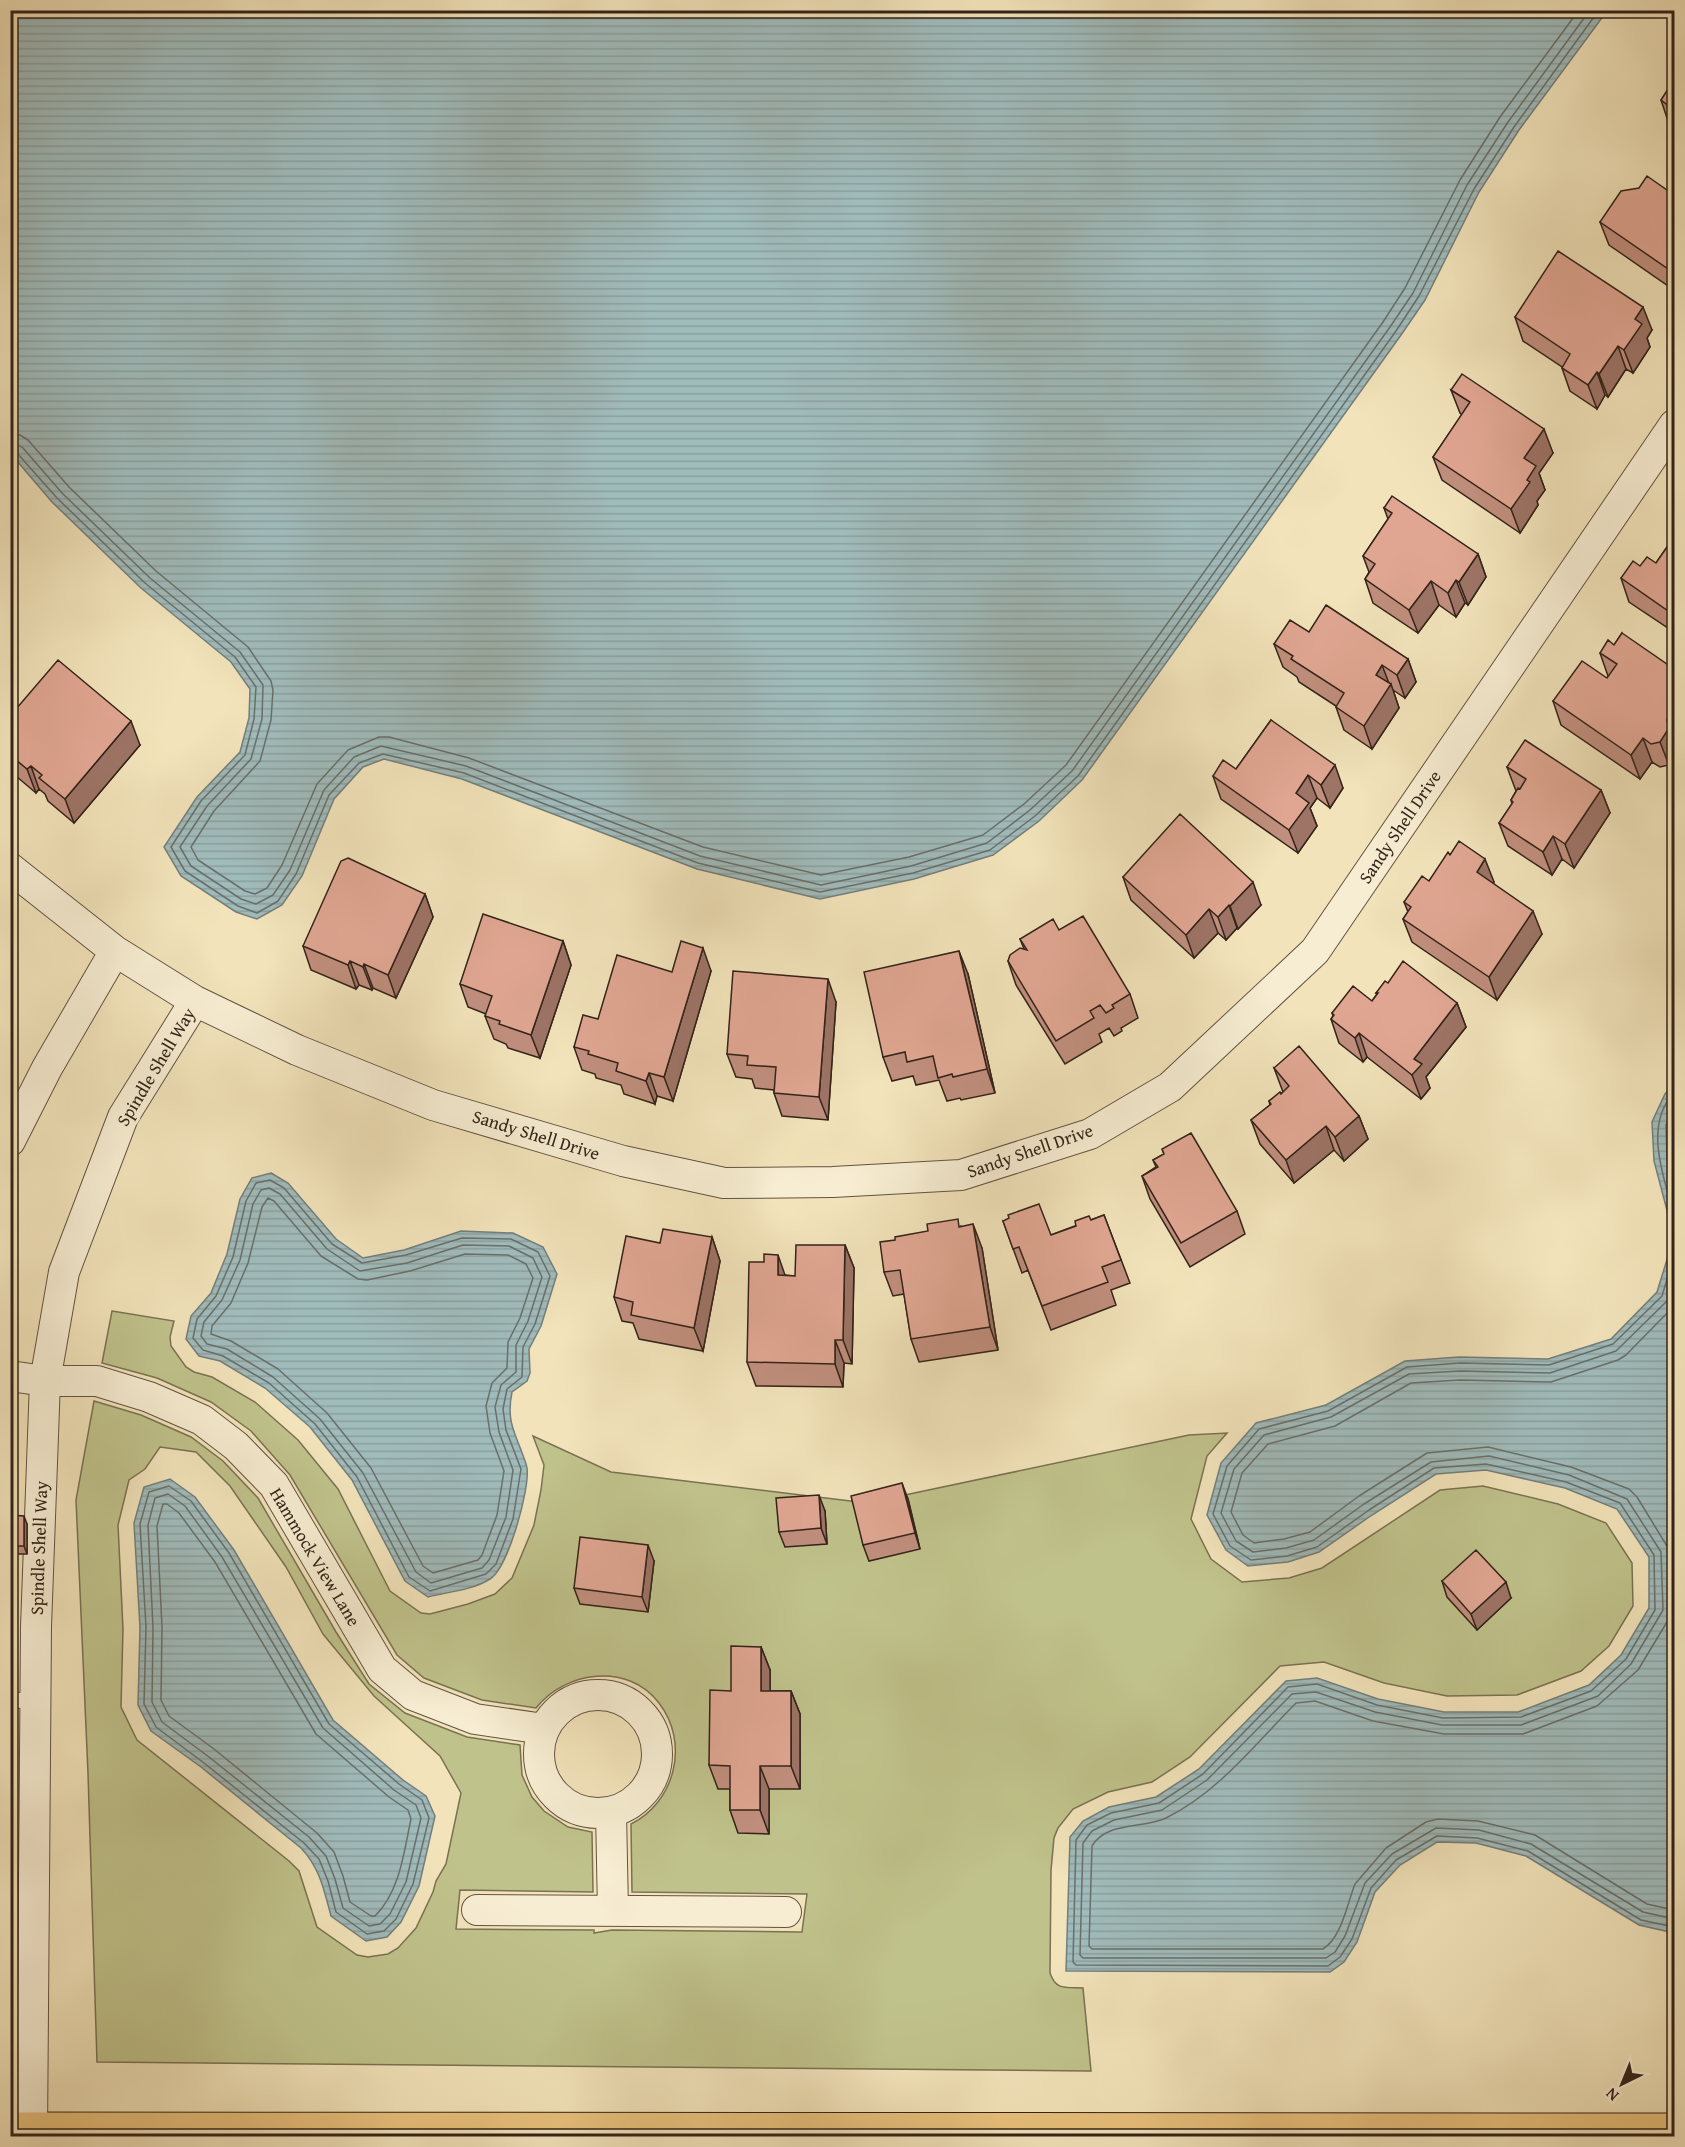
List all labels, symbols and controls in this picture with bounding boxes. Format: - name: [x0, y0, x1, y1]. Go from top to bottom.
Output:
- street label: Sandy Shell Drive: [1352, 765, 1448, 889]
- street label: Spindle Shell Way: [109, 1002, 202, 1131]
- street label: Sandy Shell Drive: [469, 1102, 603, 1167]
- street label: Sandy Shell Drive: [963, 1116, 1097, 1185]
- street label: Spindle Shell Way: [23, 1480, 54, 1616]
- street label: Hammock View Lane: [263, 1482, 368, 1631]
- north arrow: [1592, 2054, 1652, 2114]
- text: N: [1599, 2082, 1624, 2107]

